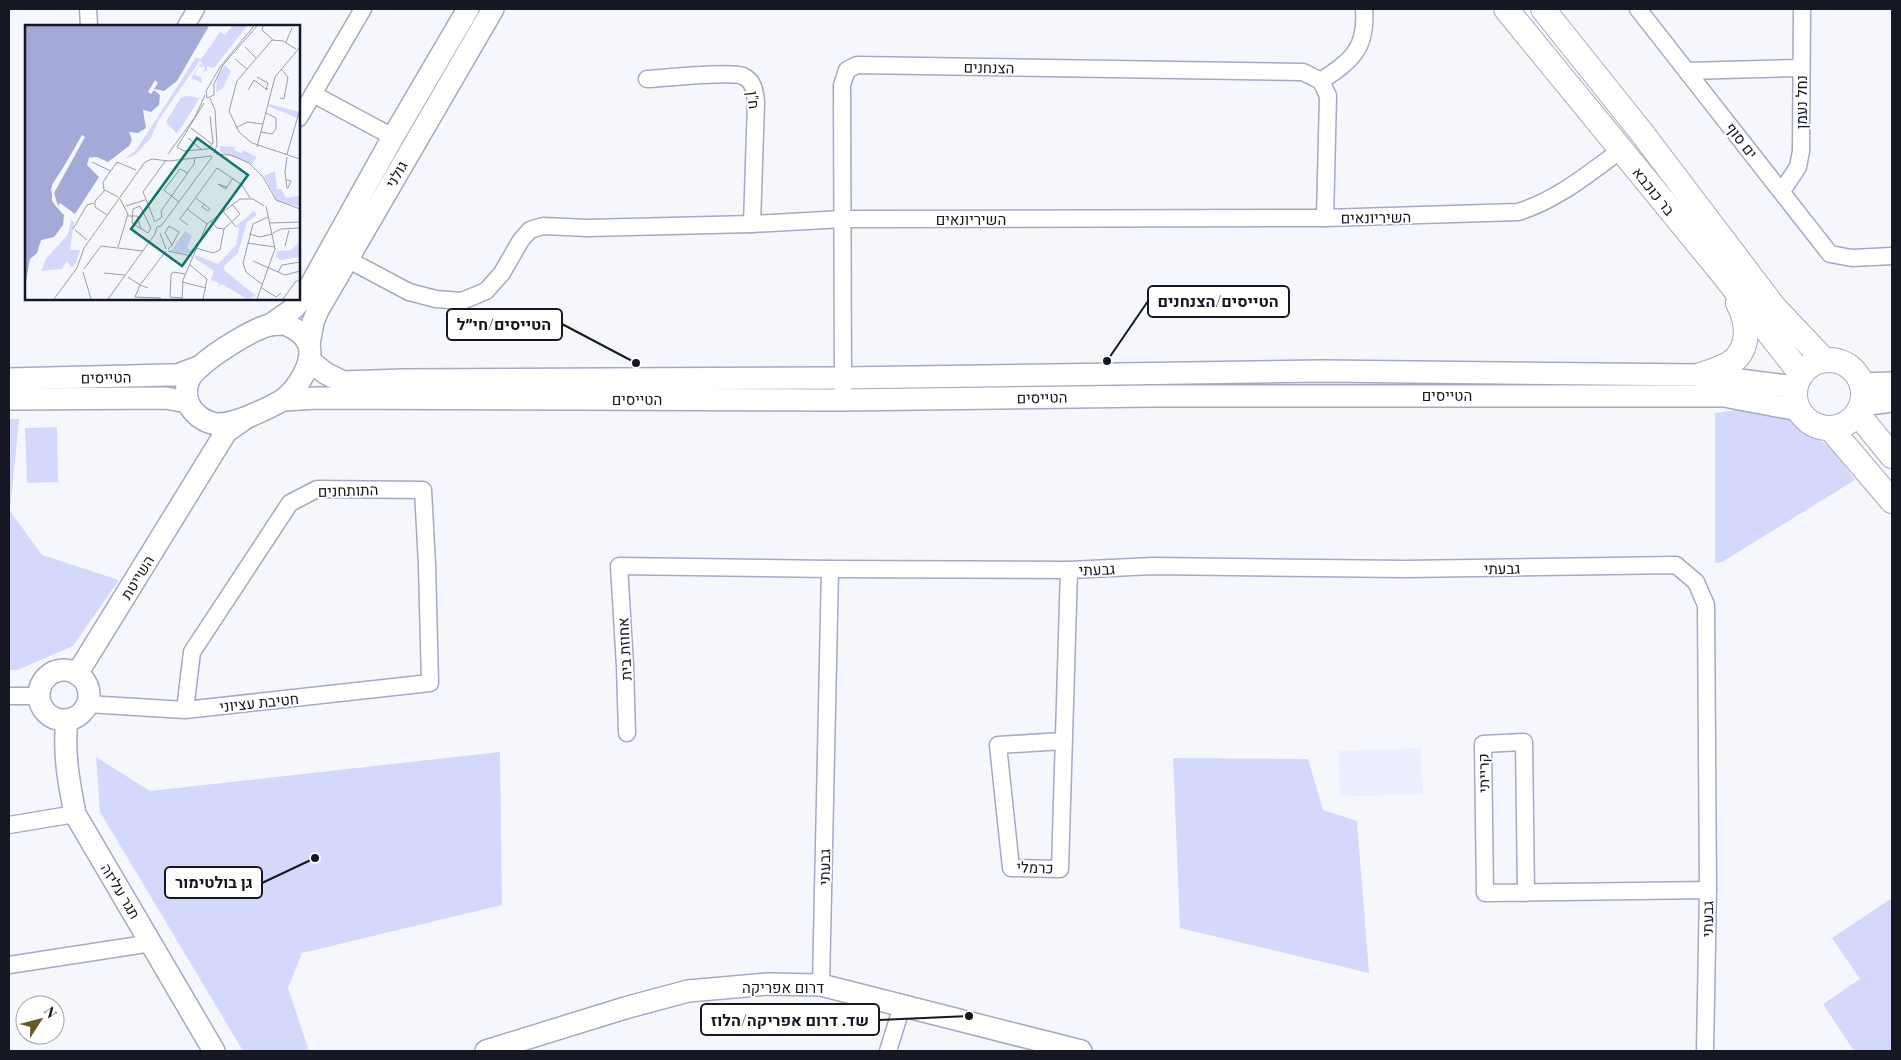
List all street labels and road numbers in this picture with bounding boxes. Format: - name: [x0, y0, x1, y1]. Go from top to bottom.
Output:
- street label: הצנחנים: [963, 57, 1015, 77]
- street label: נחל נעמן: [1791, 75, 1811, 129]
- street label: ח"ן: [743, 90, 765, 110]
- street label: ים סוף: [1722, 118, 1762, 162]
- street label: גולני: [380, 157, 412, 191]
- street label: בר כוכבא: [1628, 163, 1680, 220]
- street label: השיריונאים: [1340, 206, 1412, 228]
- street label: השיריונאים: [936, 209, 1006, 229]
- street label: הטייסים: [80, 367, 132, 387]
- street label: הטייסים: [1422, 385, 1472, 405]
- street label: הטייסים: [1016, 387, 1068, 407]
- street label: הטייסים: [612, 389, 662, 409]
- street label: התותחנים: [317, 479, 379, 501]
- street label: השייטת: [116, 551, 158, 603]
- street label: גבעתי: [1079, 558, 1116, 580]
- street label: גבעתי: [1484, 558, 1521, 578]
- street label: אחוזת בית: [612, 617, 636, 681]
- street label: חטיבת עציוני: [218, 688, 300, 716]
- street label: קרייתי: [1473, 753, 1493, 793]
- street label: גבעתי: [814, 848, 834, 885]
- street label: כרמלי: [1016, 856, 1054, 878]
- street label: תגר עליזה: [97, 860, 145, 922]
- street label: גבעתי: [1697, 900, 1717, 937]
- street label: דרום אפריקה: [742, 977, 824, 997]

